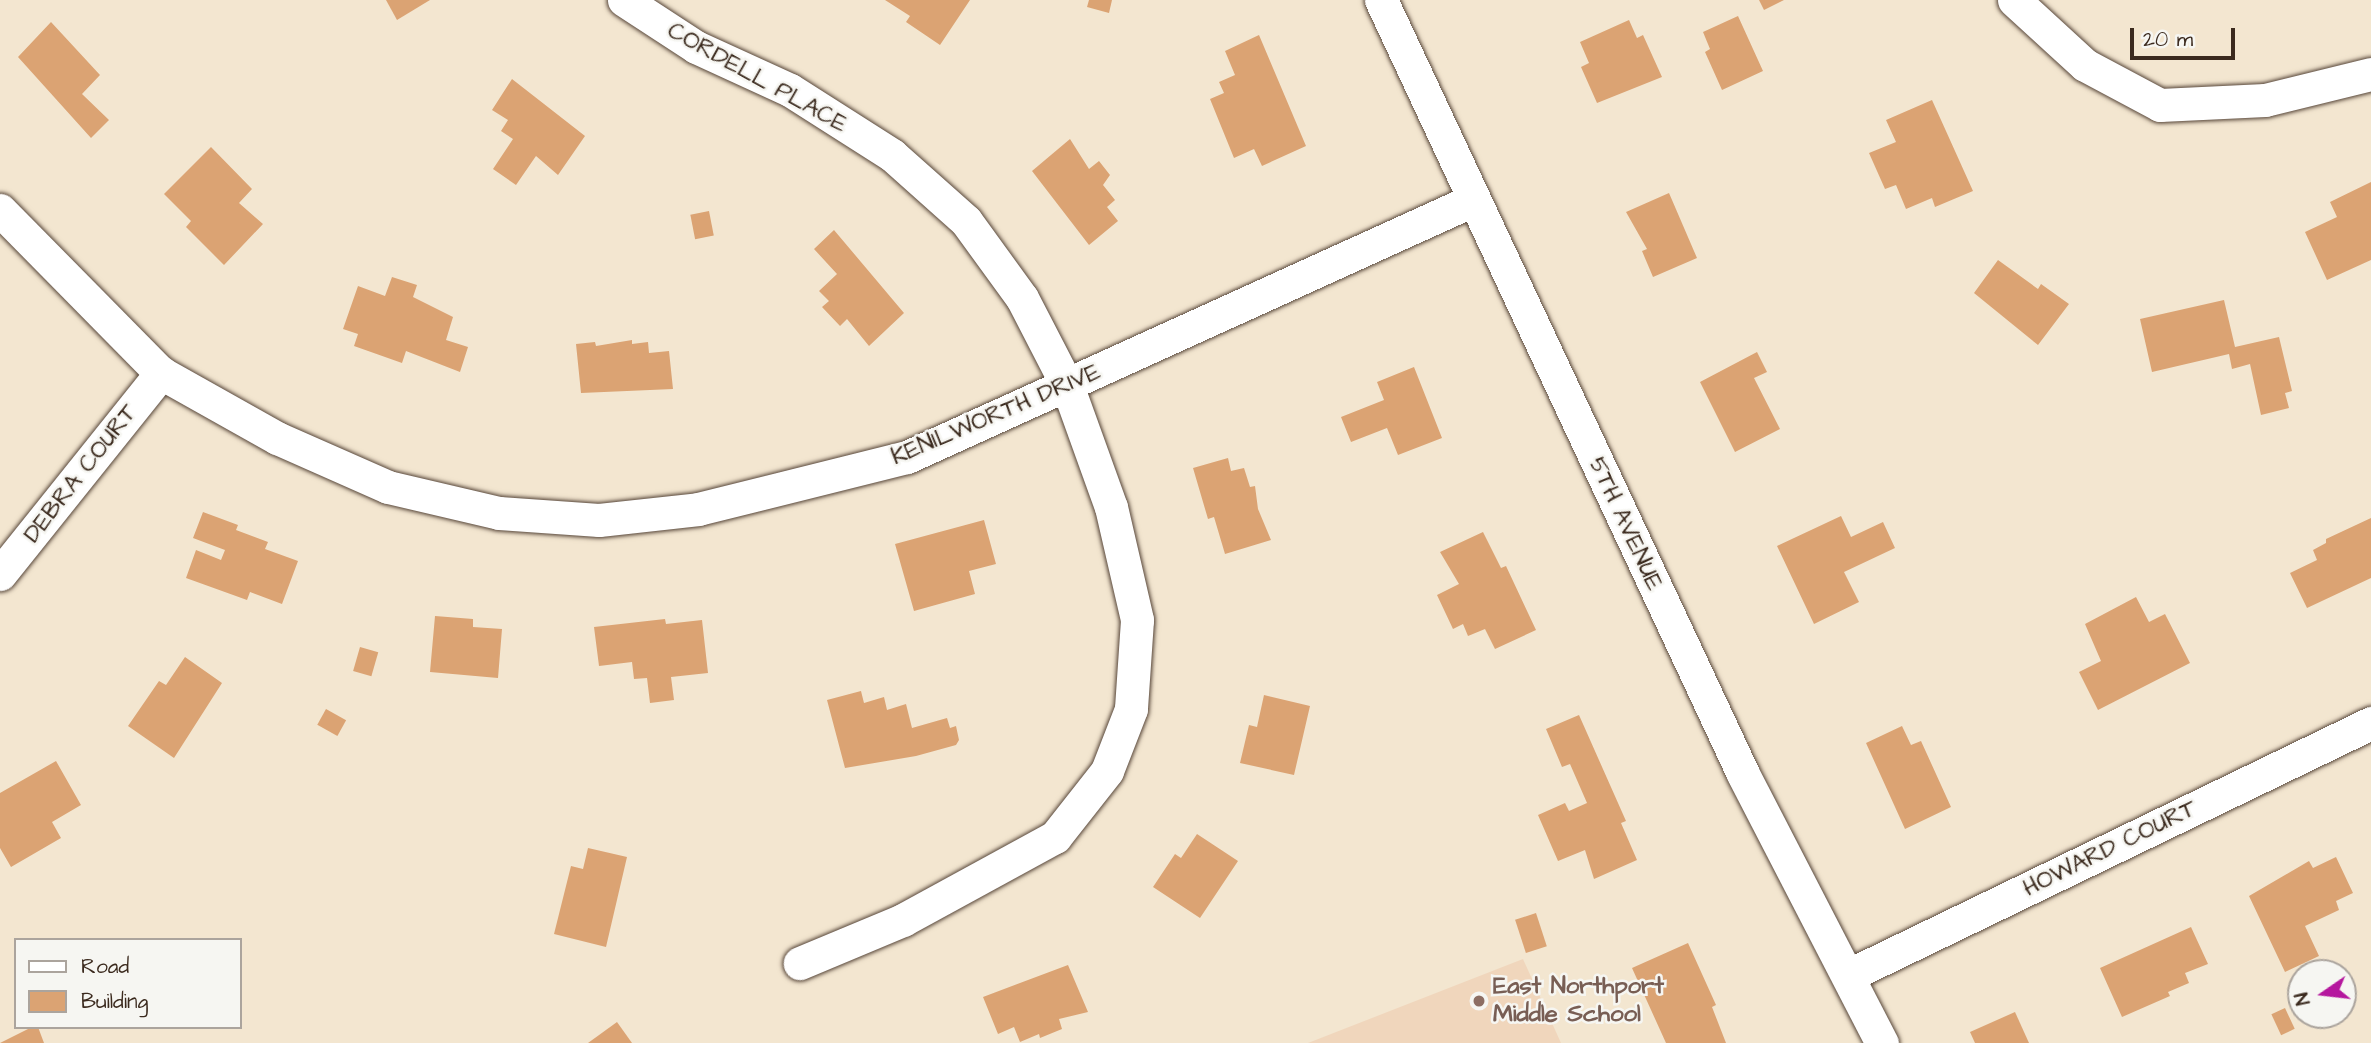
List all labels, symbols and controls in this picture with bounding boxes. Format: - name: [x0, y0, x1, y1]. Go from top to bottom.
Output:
- scale bar: [2133, 14, 2238, 58]
- street label: CORDELL PLACE: [662, 17, 852, 139]
- text: 20 m: [2143, 25, 2193, 54]
- street label: KENILWORTH DRIVE: [887, 358, 1105, 472]
- street label: DEBRA COURT: [18, 399, 144, 549]
- street label: 5TH AVENUE: [1582, 453, 1668, 595]
- street label: HOWARD COURT: [2019, 795, 2201, 903]
- legend: [14, 938, 242, 1029]
- text: Road: [81, 952, 129, 981]
- north arrow: [2287, 959, 2357, 1029]
- place label: East Northport Middle School: [1493, 973, 1664, 1029]
- text: Building: [81, 987, 148, 1016]
- text: N: [2289, 990, 2318, 1008]
- marker: East Northport Middle School: [1471, 993, 1487, 1009]

